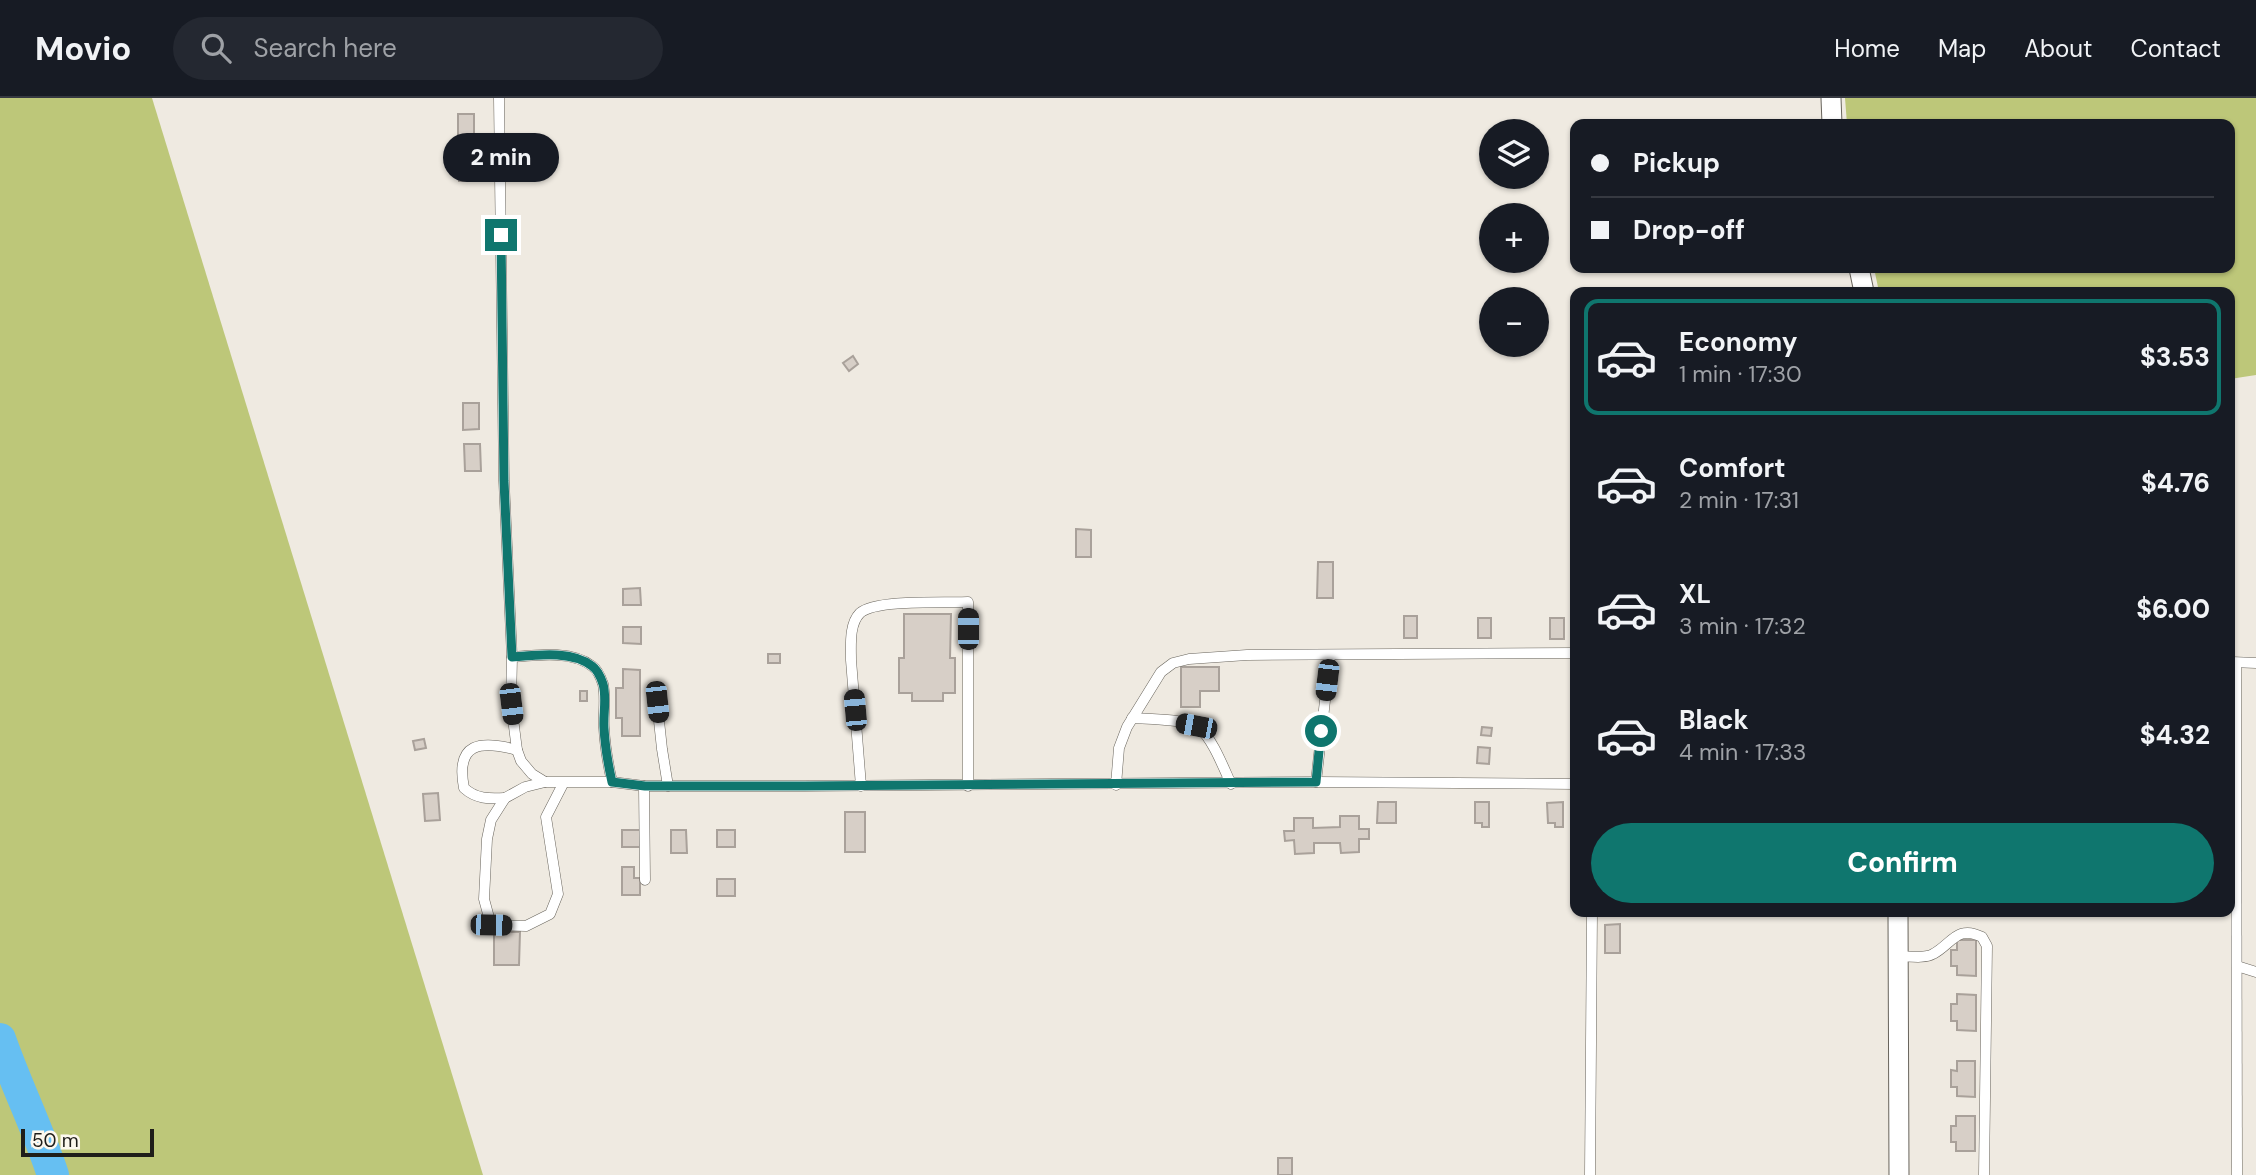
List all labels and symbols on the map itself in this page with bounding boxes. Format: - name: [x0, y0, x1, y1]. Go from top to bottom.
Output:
- callout: 2 min: [443, 134, 559, 183]
- route end: [485, 219, 517, 251]
- car: [958, 608, 979, 650]
- car: [1315, 658, 1340, 702]
- car: [645, 680, 670, 724]
- car: [499, 682, 524, 726]
- car: [843, 688, 868, 732]
- car: [1174, 712, 1219, 740]
- route start: [1305, 715, 1337, 747]
- car: [470, 914, 513, 936]
- scale bar: [21, 1126, 154, 1158]

